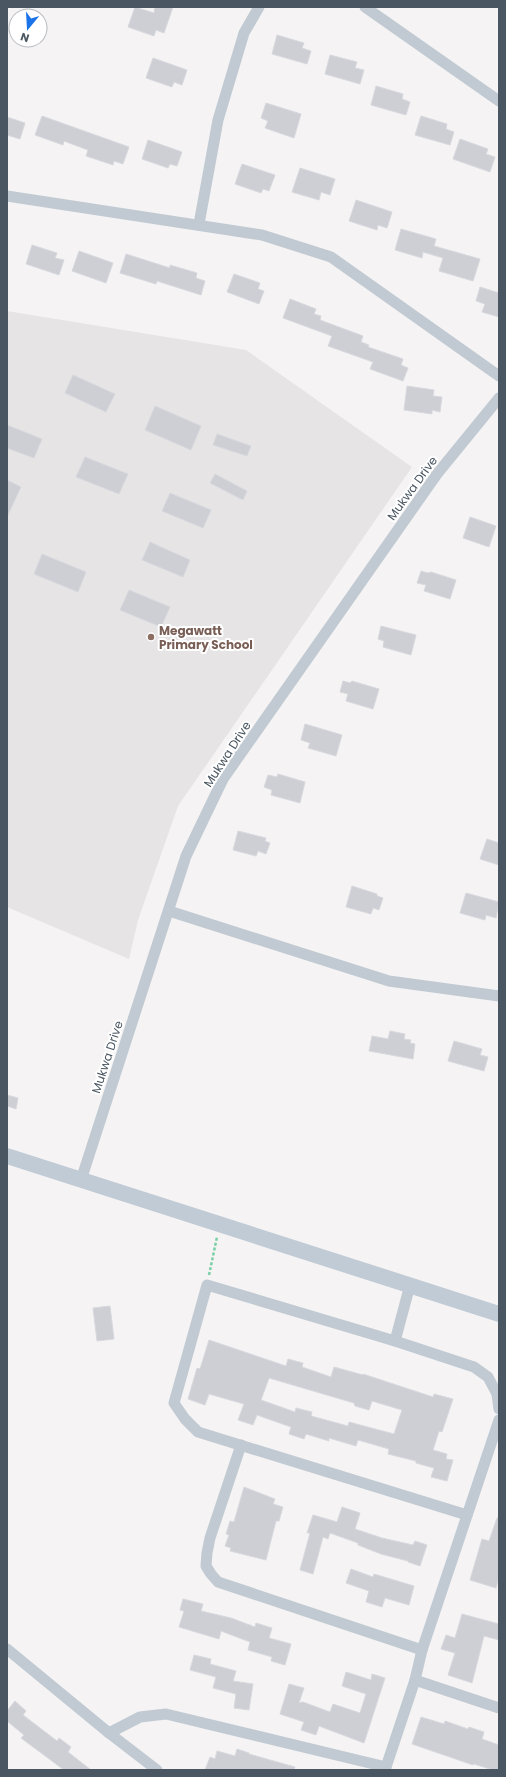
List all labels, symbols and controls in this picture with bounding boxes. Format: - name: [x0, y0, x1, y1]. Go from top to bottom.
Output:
- north arrow: [8, 8, 48, 48]
- text: N: [18, 29, 31, 46]
- street label: Mukwa Drive: [383, 452, 441, 524]
- place label: Megawatt Primary School: [159, 622, 253, 653]
- marker: Megawatt Primary School: [146, 632, 156, 642]
- street label: Mukwa Drive: [199, 718, 255, 790]
- street label: Mukwa Drive: [87, 1019, 127, 1095]

